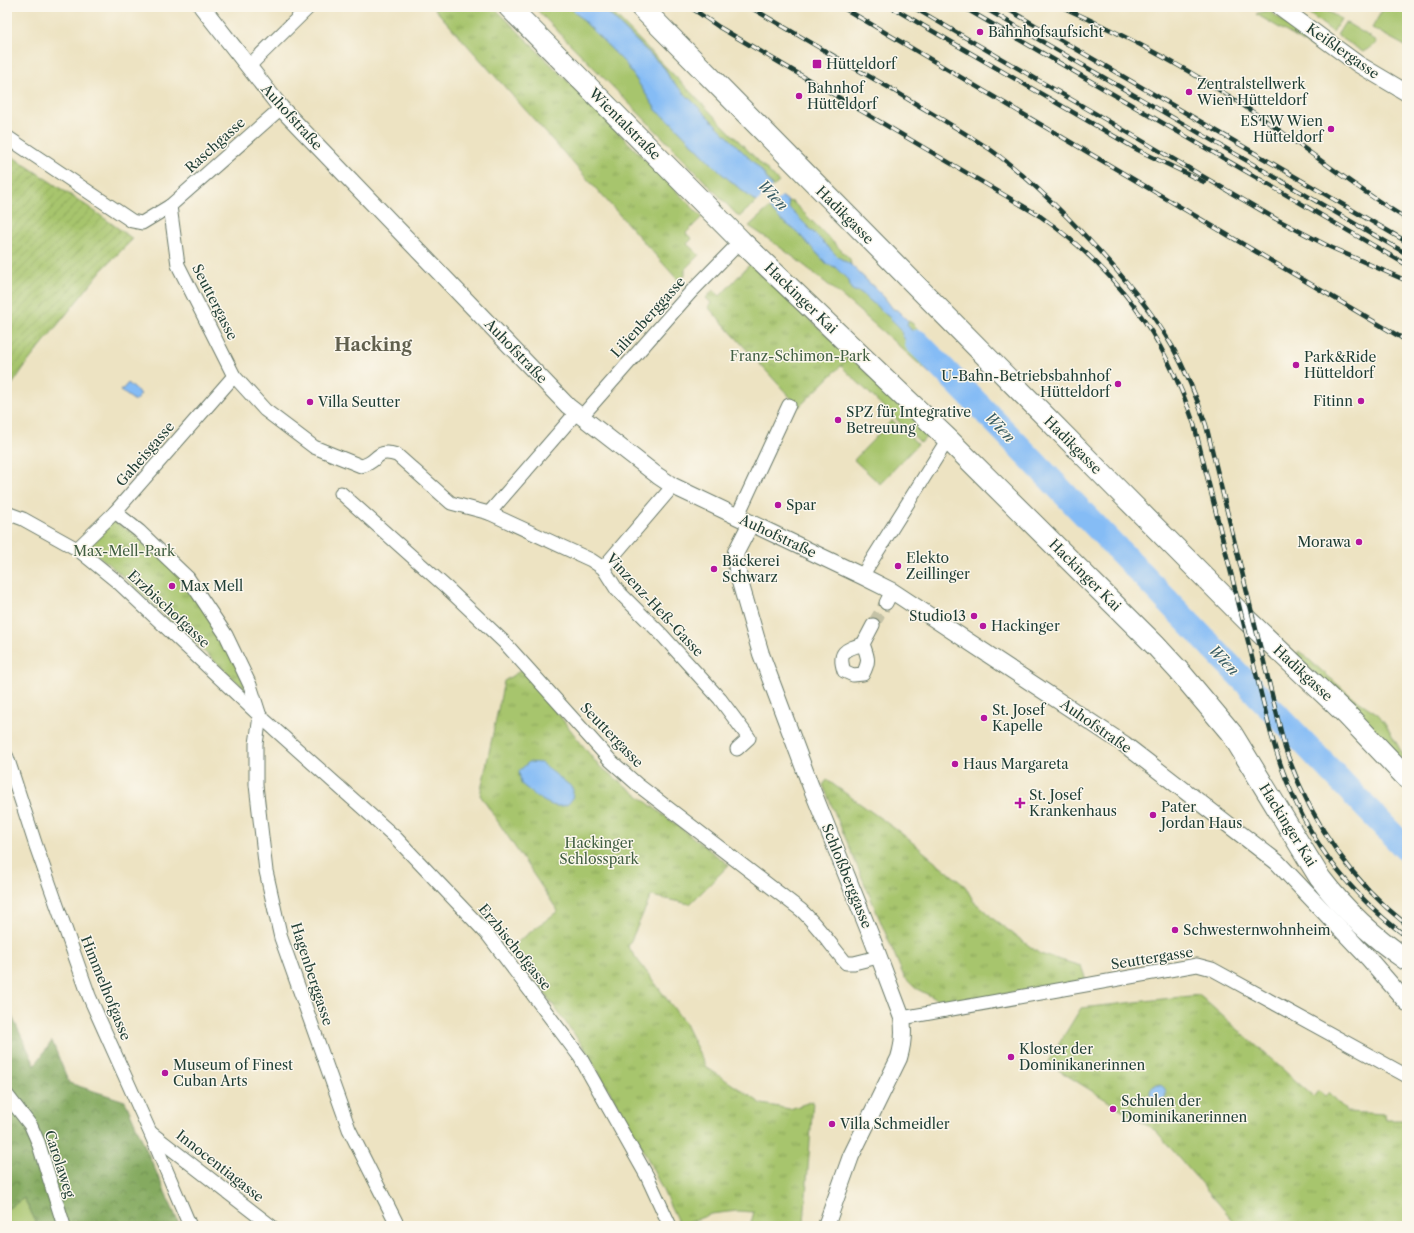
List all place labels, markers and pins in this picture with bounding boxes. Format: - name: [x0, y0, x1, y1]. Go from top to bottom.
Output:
- place label: Bahnhofsaufsicht: [988, 23, 1104, 41]
- marker: Bahnhofsaufsicht: [975, 27, 985, 37]
- place label: Hütteldorf: [826, 55, 898, 73]
- marker: Hütteldorf: [811, 58, 823, 70]
- place label: Zentralstellwerk Wien Hütteldorf: [1196, 75, 1309, 109]
- place label: Bahnhof Hütteldorf: [807, 79, 879, 113]
- marker: Zentralstellwerk Wien Hütteldorf: [1184, 87, 1194, 97]
- marker: Bahnhof Hütteldorf: [794, 91, 804, 101]
- place label: ESTW Wien Hütteldorf: [1240, 112, 1325, 146]
- marker: ESTW Wien Hütteldorf: [1326, 124, 1336, 134]
- place label: Park&Ride Hütteldorf: [1304, 348, 1377, 382]
- marker: Park&Ride Hütteldorf: [1291, 360, 1301, 370]
- place label: U-Bahn-Betriebsbahnhof Hütteldorf: [941, 367, 1112, 401]
- marker: U-Bahn-Betriebsbahnhof Hütteldorf: [1113, 379, 1123, 389]
- place label: Fitinn: [1313, 392, 1353, 410]
- place label: Villa Seutter: [317, 393, 400, 411]
- marker: Fitinn: [1356, 396, 1366, 406]
- marker: Villa Seutter: [305, 397, 315, 407]
- place label: SPZ für Integrative Betreuung: [846, 403, 971, 437]
- marker: SPZ für Integrative Betreuung: [833, 415, 843, 425]
- place label: Spar: [786, 496, 816, 514]
- marker: Spar: [773, 500, 783, 510]
- place label: Morawa: [1297, 533, 1352, 551]
- marker: Morawa: [1354, 537, 1364, 547]
- place label: Elekto Zeillinger: [906, 549, 970, 583]
- place label: Bäckerei Schwarz: [722, 552, 780, 586]
- marker: Elekto Zeillinger: [893, 561, 903, 571]
- marker: Bäckerei Schwarz: [709, 564, 719, 574]
- place label: Max Mell: [180, 577, 243, 595]
- marker: Max Mell: [167, 581, 177, 591]
- place label: Studio13: [909, 607, 966, 625]
- marker: Studio13: [969, 611, 979, 621]
- place label: Hackinger: [991, 617, 1060, 635]
- marker: Hackinger: [978, 621, 988, 631]
- place label: St. Josef Kapelle: [992, 701, 1047, 735]
- marker: St. Josef Kapelle: [979, 713, 989, 723]
- place label: Haus Margareta: [963, 755, 1069, 773]
- marker: Haus Margareta: [950, 759, 960, 769]
- place label: St. Josef Krankenhaus: [1029, 786, 1117, 820]
- marker: St. Josef Krankenhaus: [1014, 797, 1026, 809]
- place label: Pater Jordan Haus: [1159, 798, 1242, 832]
- marker: Pater Jordan Haus: [1148, 810, 1158, 820]
- place label: Schwesternwohnheim: [1183, 921, 1331, 939]
- marker: Schwesternwohnheim: [1170, 925, 1180, 935]
- place label: Kloster der Dominikanerinnen: [1019, 1040, 1146, 1074]
- marker: Kloster der Dominikanerinnen: [1006, 1052, 1016, 1062]
- place label: Museum of Finest Cuban Arts: [173, 1056, 293, 1090]
- marker: Museum of Finest Cuban Arts: [160, 1068, 170, 1078]
- place label: Schulen der Dominikanerinnen: [1121, 1092, 1248, 1126]
- marker: Schulen der Dominikanerinnen: [1108, 1104, 1118, 1114]
- place label: Villa Schmeidler: [839, 1115, 950, 1133]
- marker: Villa Schmeidler: [827, 1119, 837, 1129]

